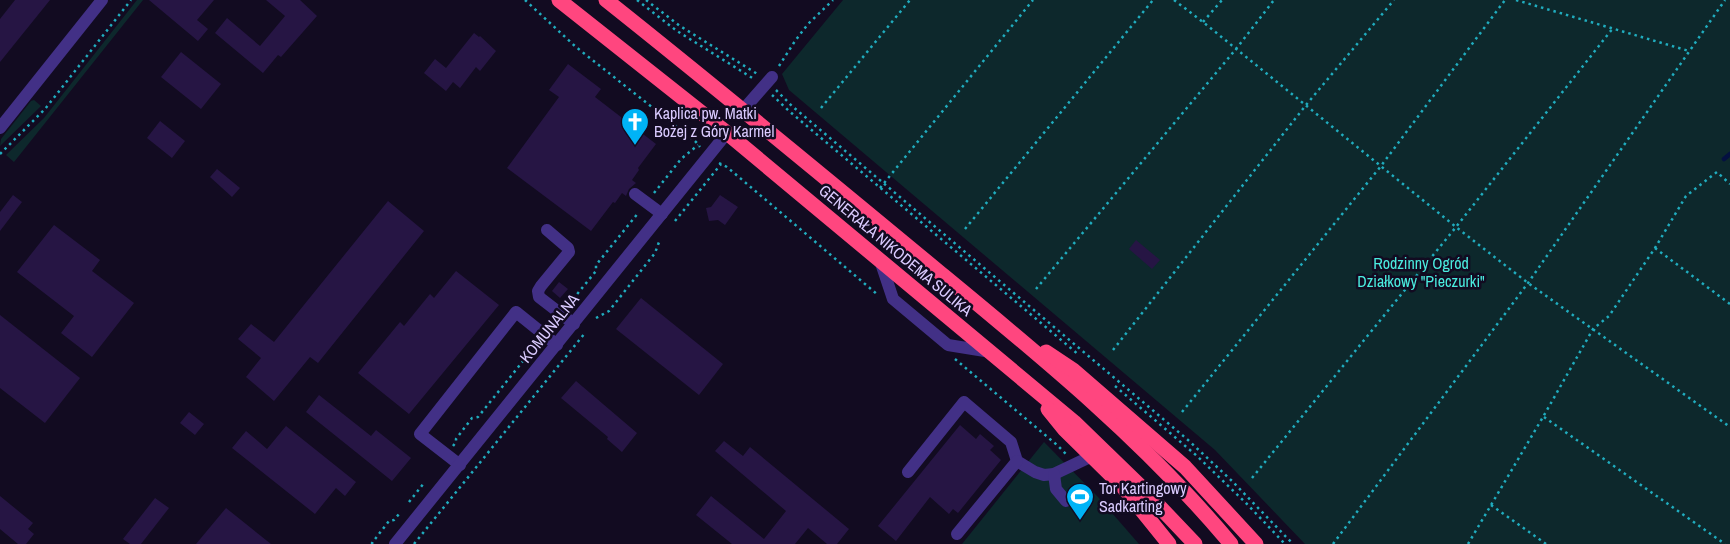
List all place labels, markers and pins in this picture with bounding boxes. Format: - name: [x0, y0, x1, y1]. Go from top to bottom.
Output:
- place label: Kaplica pw. Matki Bożej z Góry Karmel: [654, 102, 774, 142]
- church icon: Kaplica pw. Matki Bożej z Góry Karmel: [620, 107, 650, 146]
- place label: Tor Kartingowy Sadkarting: [1099, 477, 1187, 517]
- sports icon: Tor Kartingowy Sadkarting: [1065, 482, 1095, 521]

